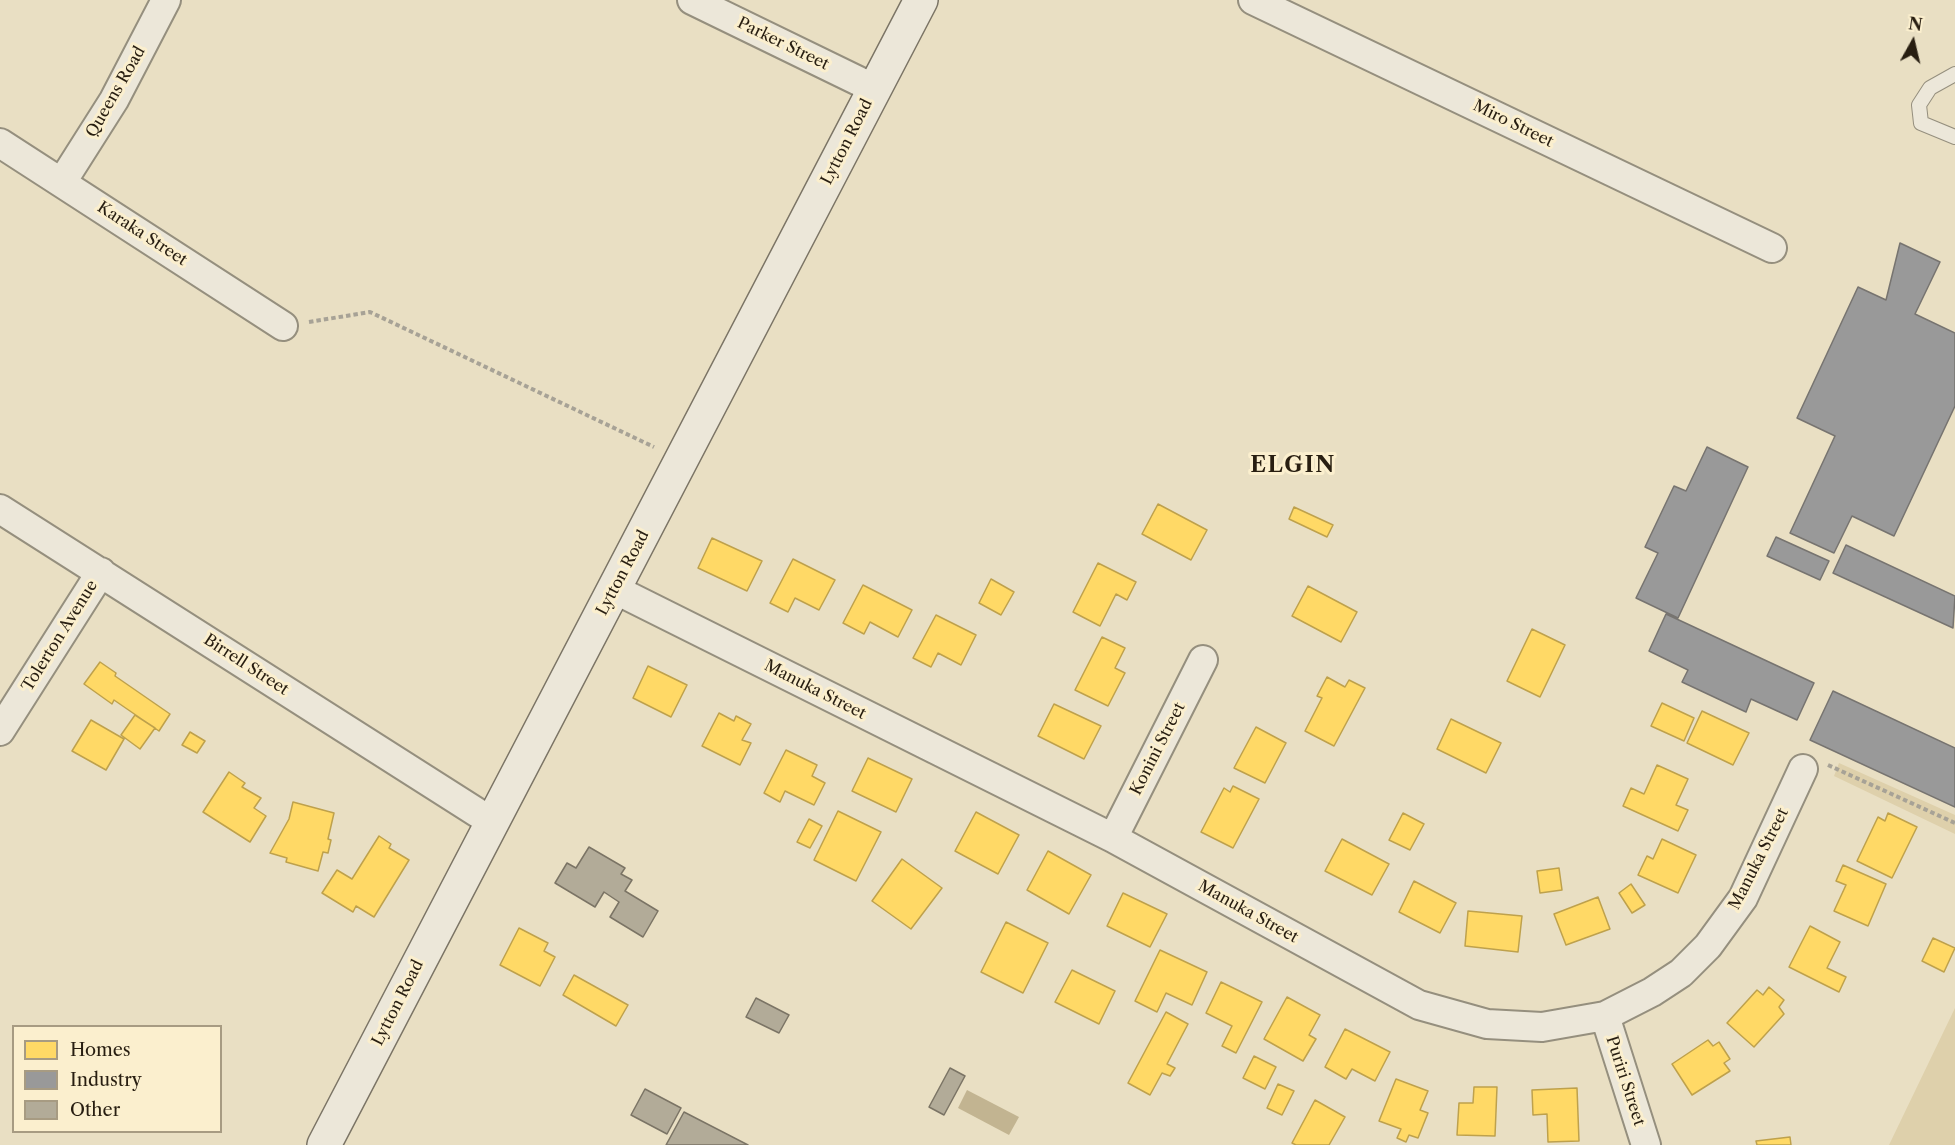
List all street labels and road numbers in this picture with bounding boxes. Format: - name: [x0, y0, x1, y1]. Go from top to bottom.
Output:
- street label: Parker Street: [734, 14, 832, 74]
- street label: Queens Road: [82, 43, 150, 141]
- street label: Lytton Road: [817, 96, 877, 188]
- street label: Miro Street: [1470, 96, 1556, 152]
- street label: Karaka Street: [94, 198, 190, 270]
- street label: Lytton Road: [593, 527, 653, 619]
- street label: Tolerton Avenue: [18, 577, 102, 695]
- street label: Birrell Street: [200, 630, 292, 700]
- street label: Manuka Street: [761, 656, 869, 724]
- street label: Konini Street: [1126, 700, 1190, 798]
- street label: Manuka Street: [1725, 805, 1793, 913]
- street label: Manuka Street: [1195, 877, 1301, 947]
- street label: Lytton Road: [368, 957, 428, 1049]
- street label: Puriri Street: [1601, 1034, 1649, 1128]

